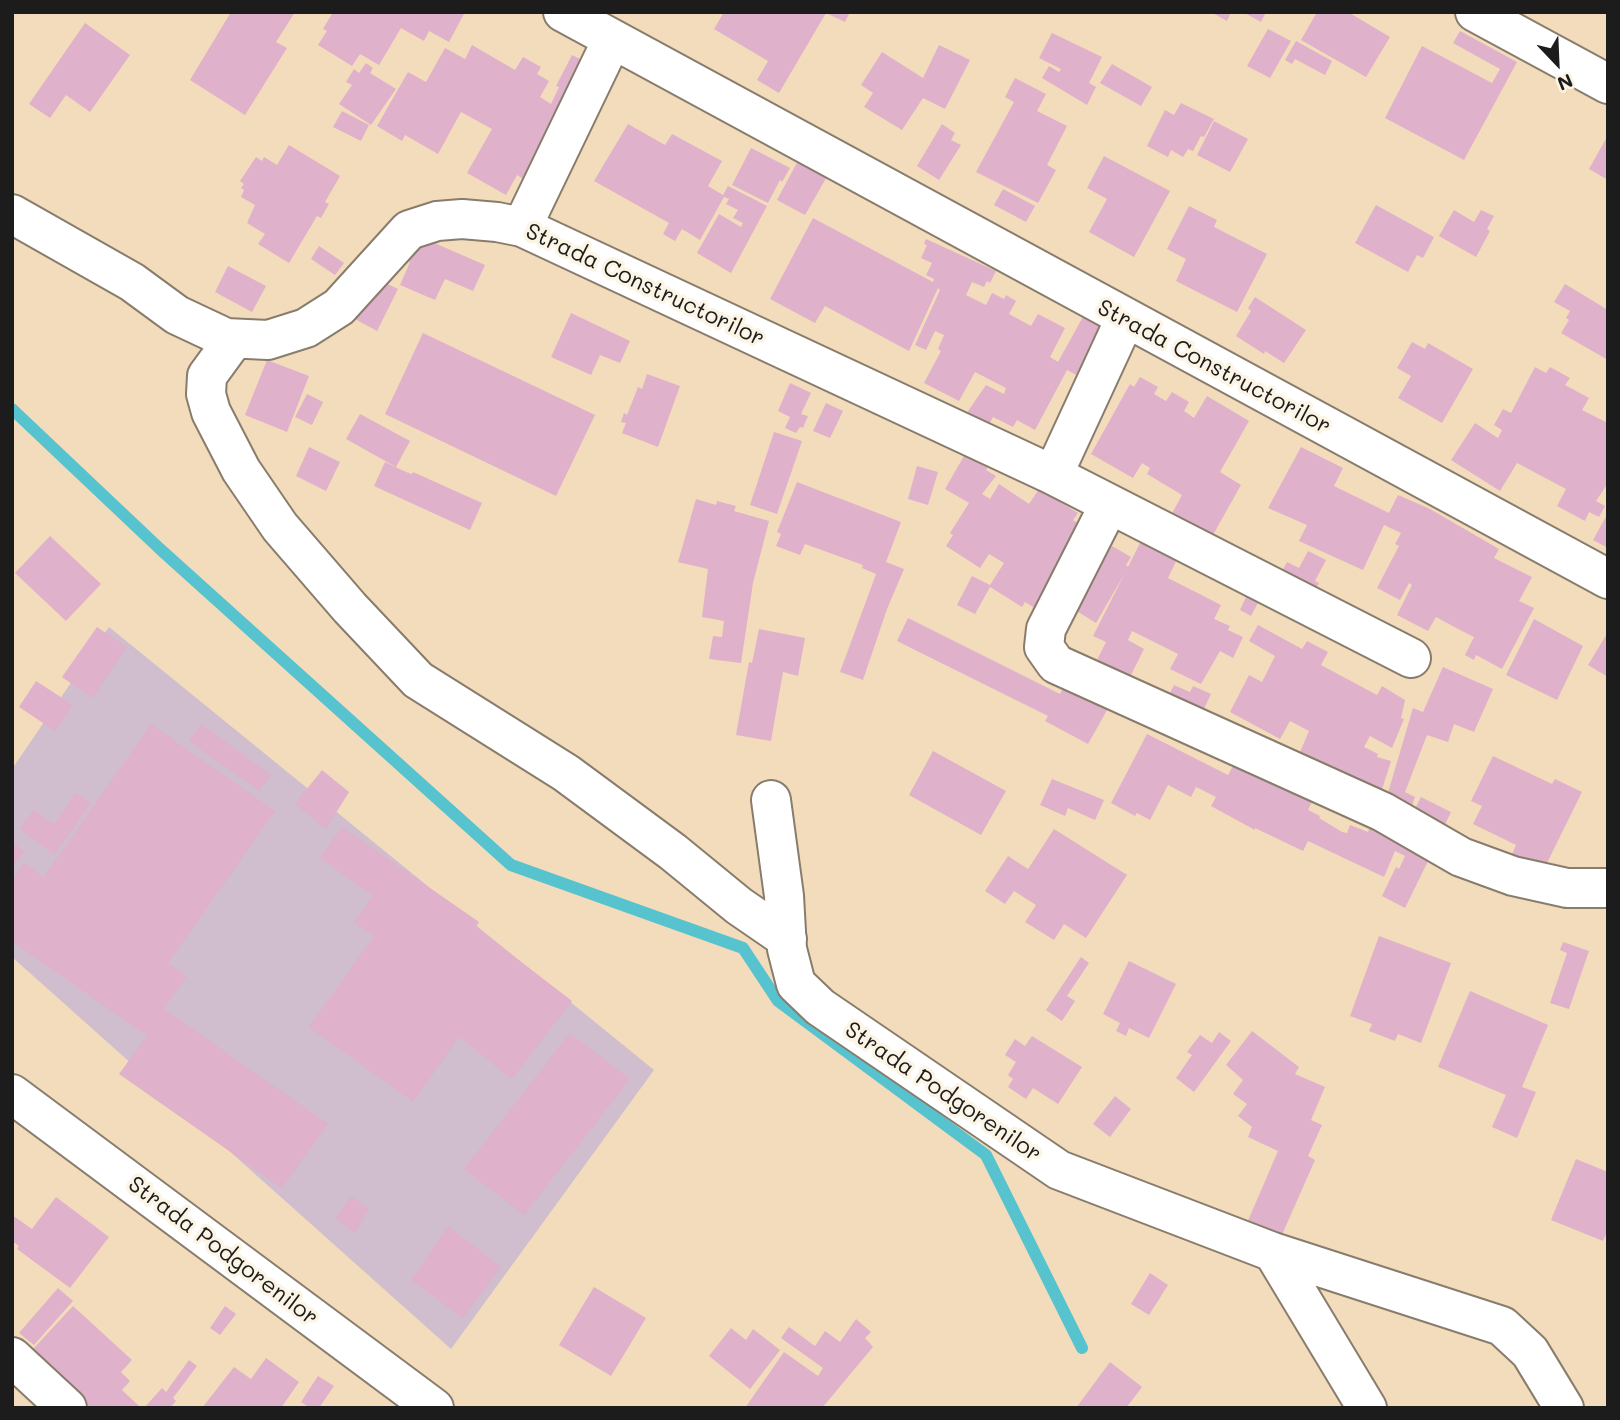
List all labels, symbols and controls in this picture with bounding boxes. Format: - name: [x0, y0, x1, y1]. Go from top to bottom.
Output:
- north arrow: [1522, 28, 1592, 98]
- text: N: [1554, 68, 1577, 97]
- street label: Strada Constructorilor: [521, 217, 769, 353]
- street label: Strada Constructorilor: [1093, 294, 1335, 440]
- street label: Strada Podgorenilor: [840, 1016, 1046, 1168]
- street label: Strada Podgorenilor: [122, 1170, 324, 1332]

